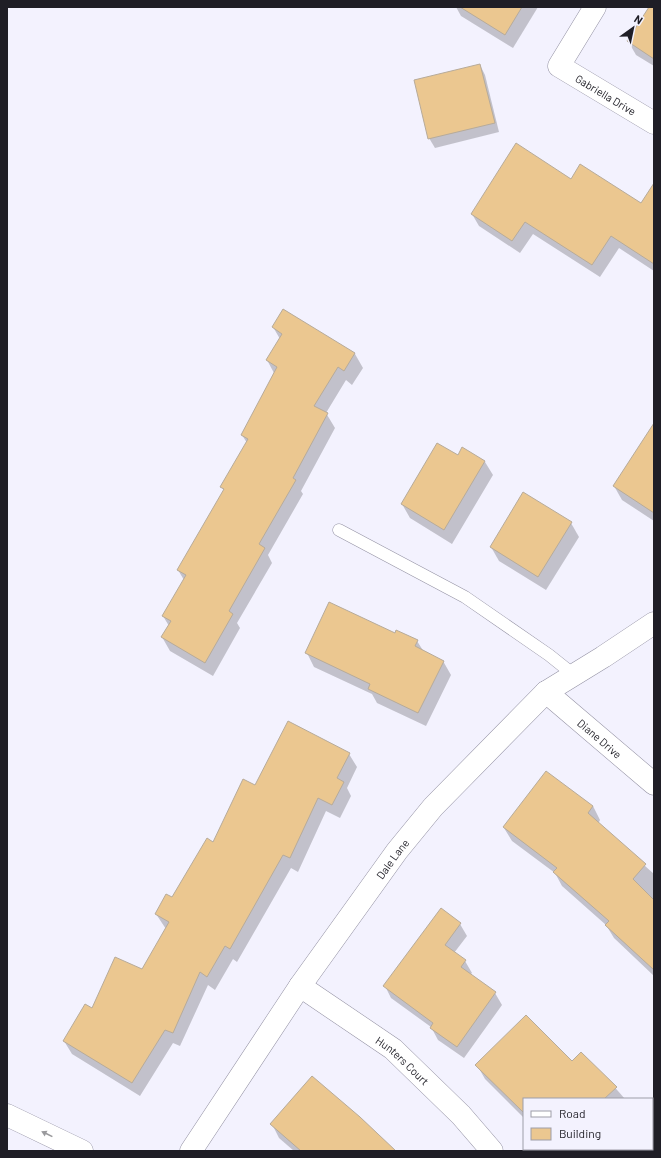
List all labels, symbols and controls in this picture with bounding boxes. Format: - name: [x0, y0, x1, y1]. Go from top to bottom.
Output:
- north arrow: [613, 8, 653, 48]
- text: N: [632, 12, 645, 27]
- street label: Gabriella Drive: [573, 71, 639, 117]
- street label: Diane Drive: [575, 716, 625, 760]
- street label: Dale Lane: [373, 836, 411, 881]
- street label: Hunters Court: [374, 1033, 432, 1087]
- legend: [523, 1098, 653, 1150]
- text: Road: [559, 1106, 586, 1120]
- text: Building: [559, 1126, 601, 1140]
- one-way arrow: [41, 1131, 53, 1137]

